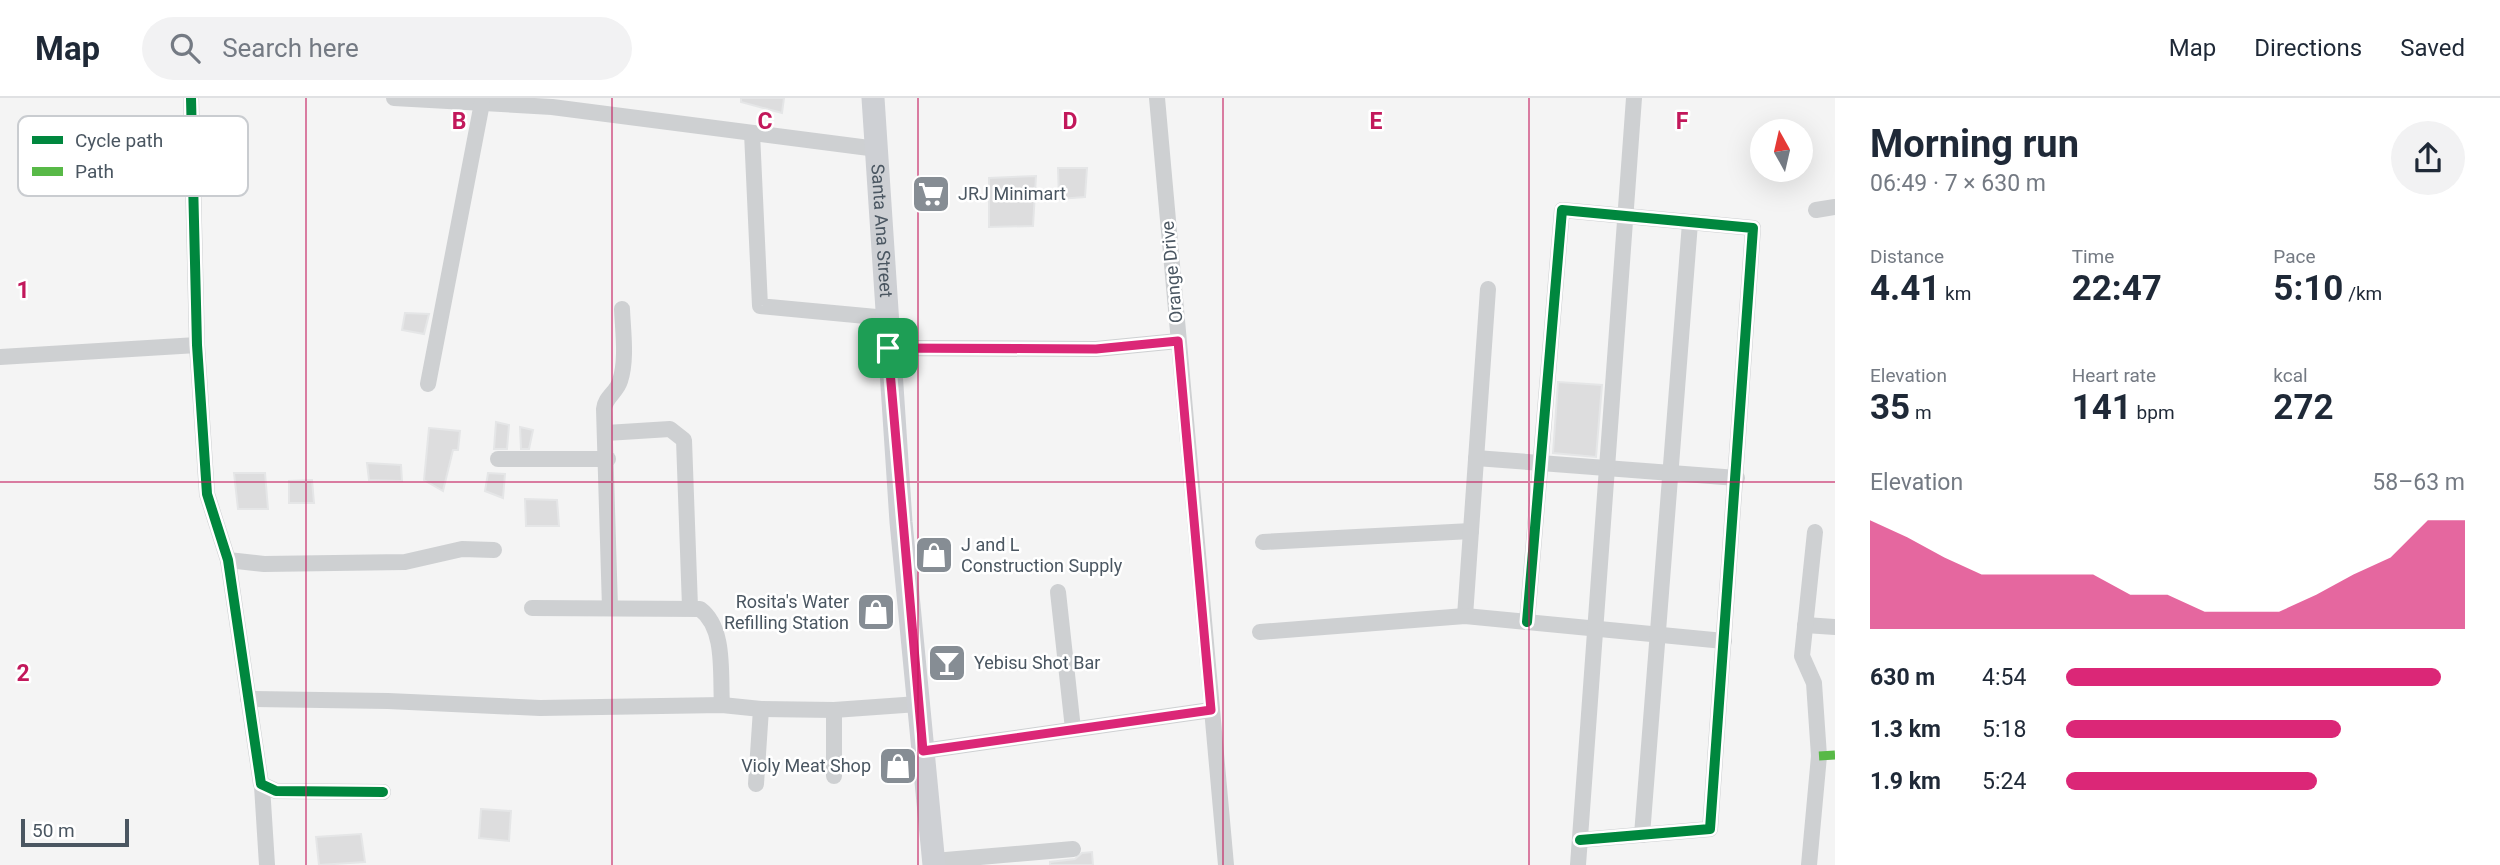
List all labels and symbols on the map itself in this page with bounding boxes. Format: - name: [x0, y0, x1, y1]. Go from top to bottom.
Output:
- text: B: [452, 108, 466, 135]
- text: C: [757, 108, 773, 135]
- text: D: [1063, 108, 1077, 135]
- text: E: [1370, 108, 1383, 135]
- text: F: [1676, 108, 1689, 135]
- legend: [18, 116, 248, 196]
- north arrow: [1750, 119, 1813, 182]
- text: Cycle path: [75, 129, 163, 152]
- text: Path: [75, 160, 114, 183]
- street label: Santa Ana Street: [867, 163, 897, 298]
- supermarket icon: JRJ Minimart: [910, 173, 952, 215]
- place label: JRJ Minimart: [958, 183, 1066, 204]
- street label: Orange Drive: [1157, 220, 1186, 324]
- text: 1: [16, 277, 30, 304]
- pin: [858, 318, 918, 378]
- shop icon: J and L Construction Supply: [913, 534, 955, 576]
- place label: J and L Construction Supply: [961, 534, 1123, 576]
- place label: Rosita's Water Refilling Station: [724, 591, 849, 633]
- shop icon: Rosita's Water Refilling Station: [855, 591, 897, 633]
- bar icon: Yebisu Shot Bar: [926, 642, 968, 684]
- place label: Yebisu Shot Bar: [974, 652, 1100, 673]
- text: 2: [16, 660, 30, 687]
- shop icon: Violy Meat Shop: [877, 745, 919, 787]
- place label: Violy Meat Shop: [741, 755, 871, 776]
- scale bar: [21, 816, 130, 848]

